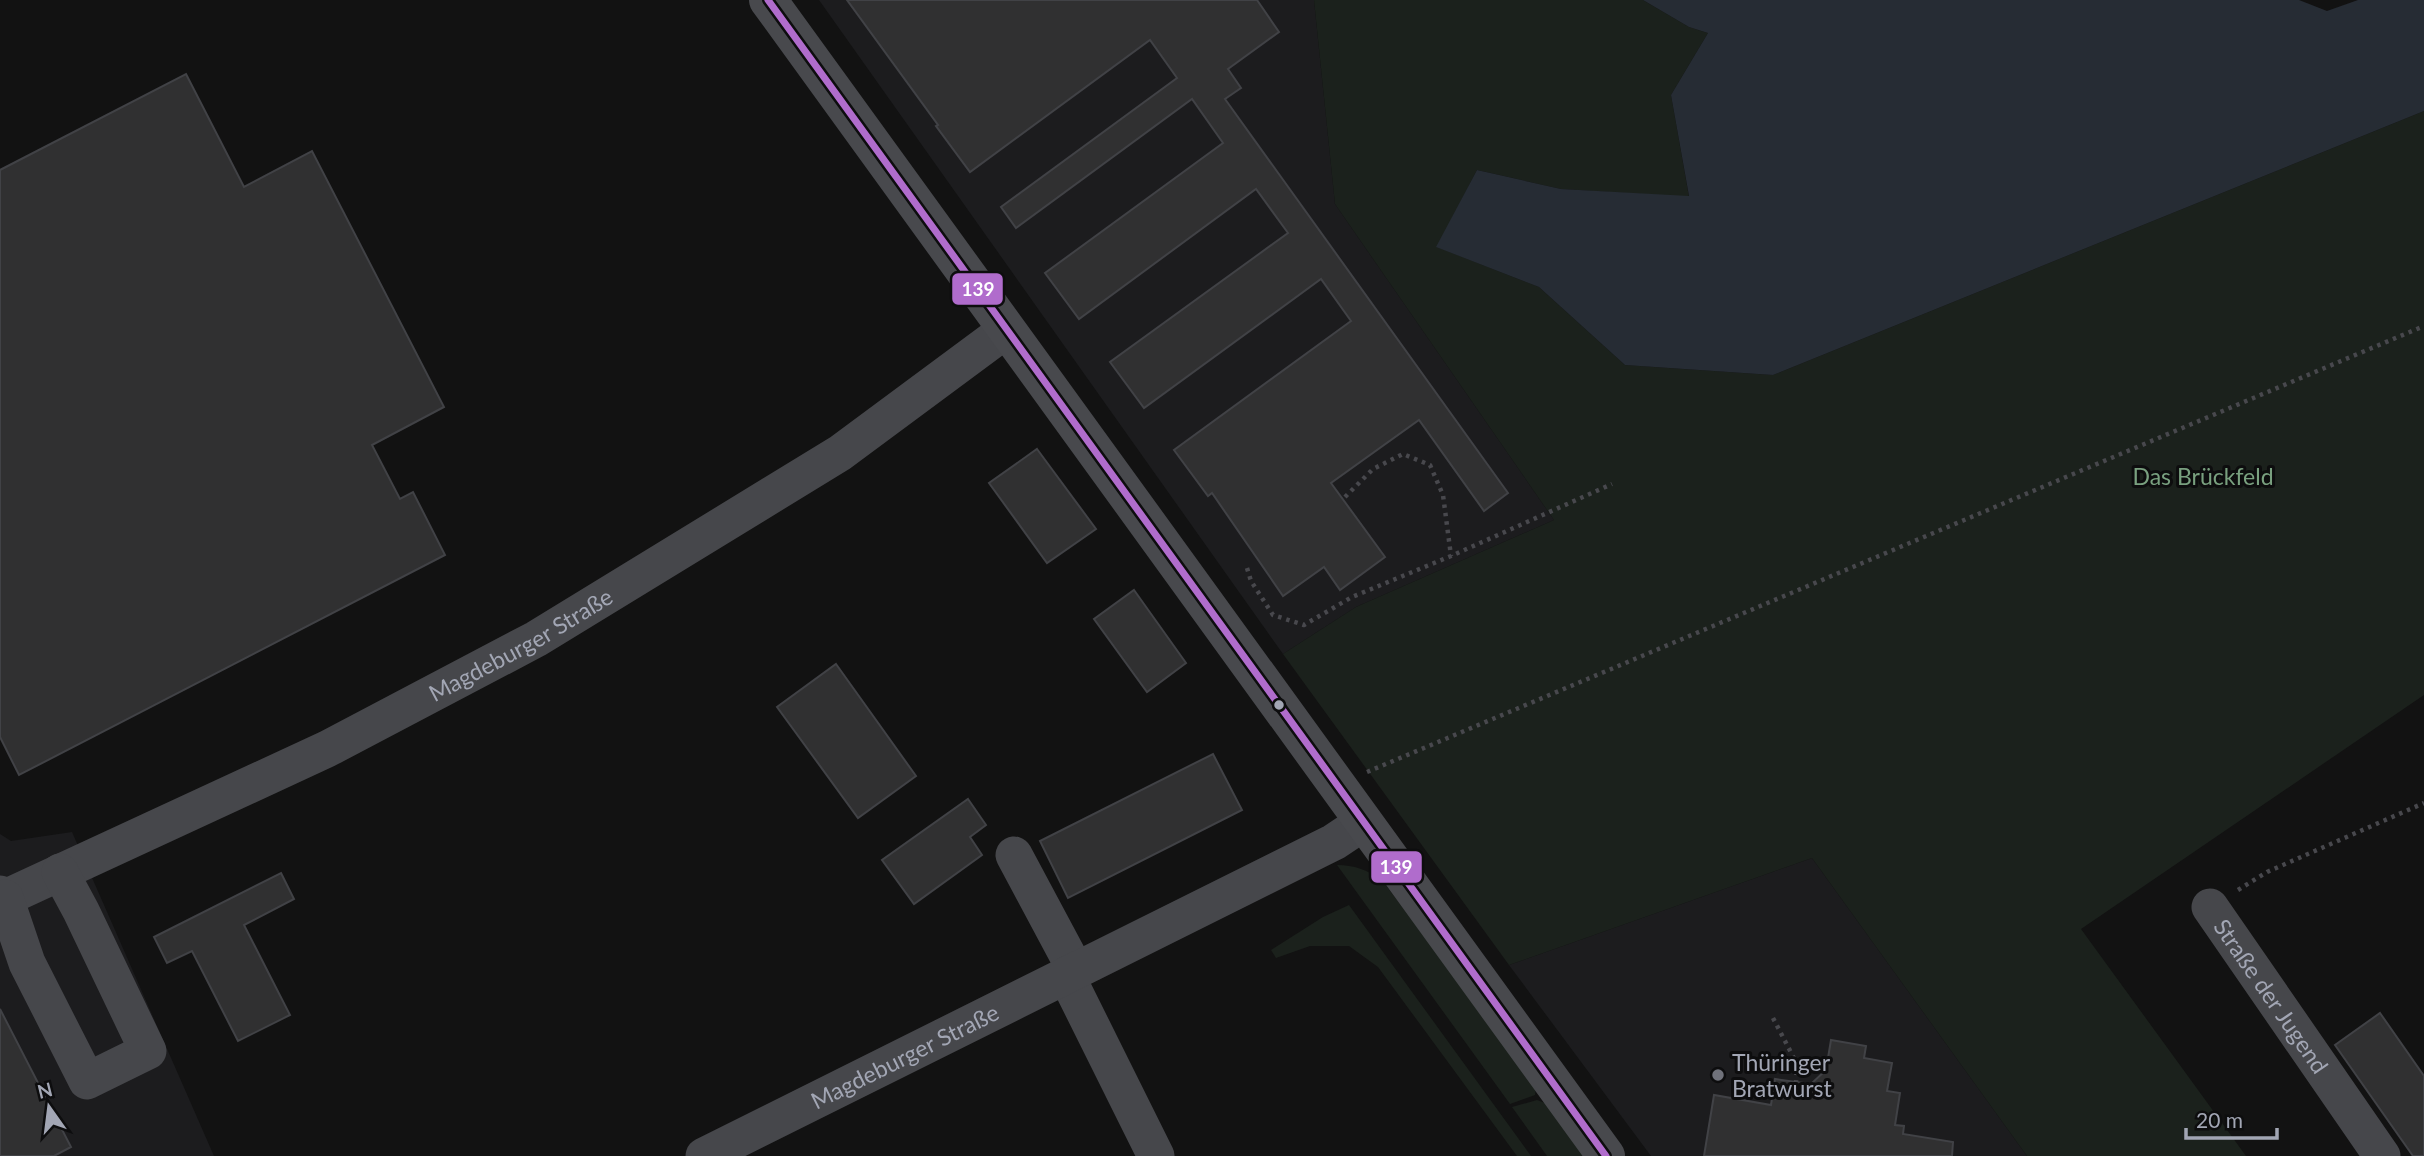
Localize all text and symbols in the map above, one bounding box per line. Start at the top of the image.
line badge: 139 [951,272,1004,306]
text: 139 [961,277,995,300]
park label: Das Brückfeld [2132,462,2274,490]
street label: Magdeburger Straße [424,582,617,707]
unlabelled marker [1272,698,1286,712]
line badge: 139 [1370,850,1423,884]
text: 139 [1379,855,1413,878]
street label: Straße der Jugend [2208,913,2334,1078]
street label: Magdeburger Straße [806,998,1003,1115]
place label: Thüringer Bratwurst [1732,1048,1832,1102]
marker: Thüringer Bratwurst [1710,1067,1726,1083]
north arrow [14,1072,84,1142]
text: N [35,1077,55,1103]
scale bar [2186,1096,2277,1140]
text: 20 m [2196,1107,2243,1132]

